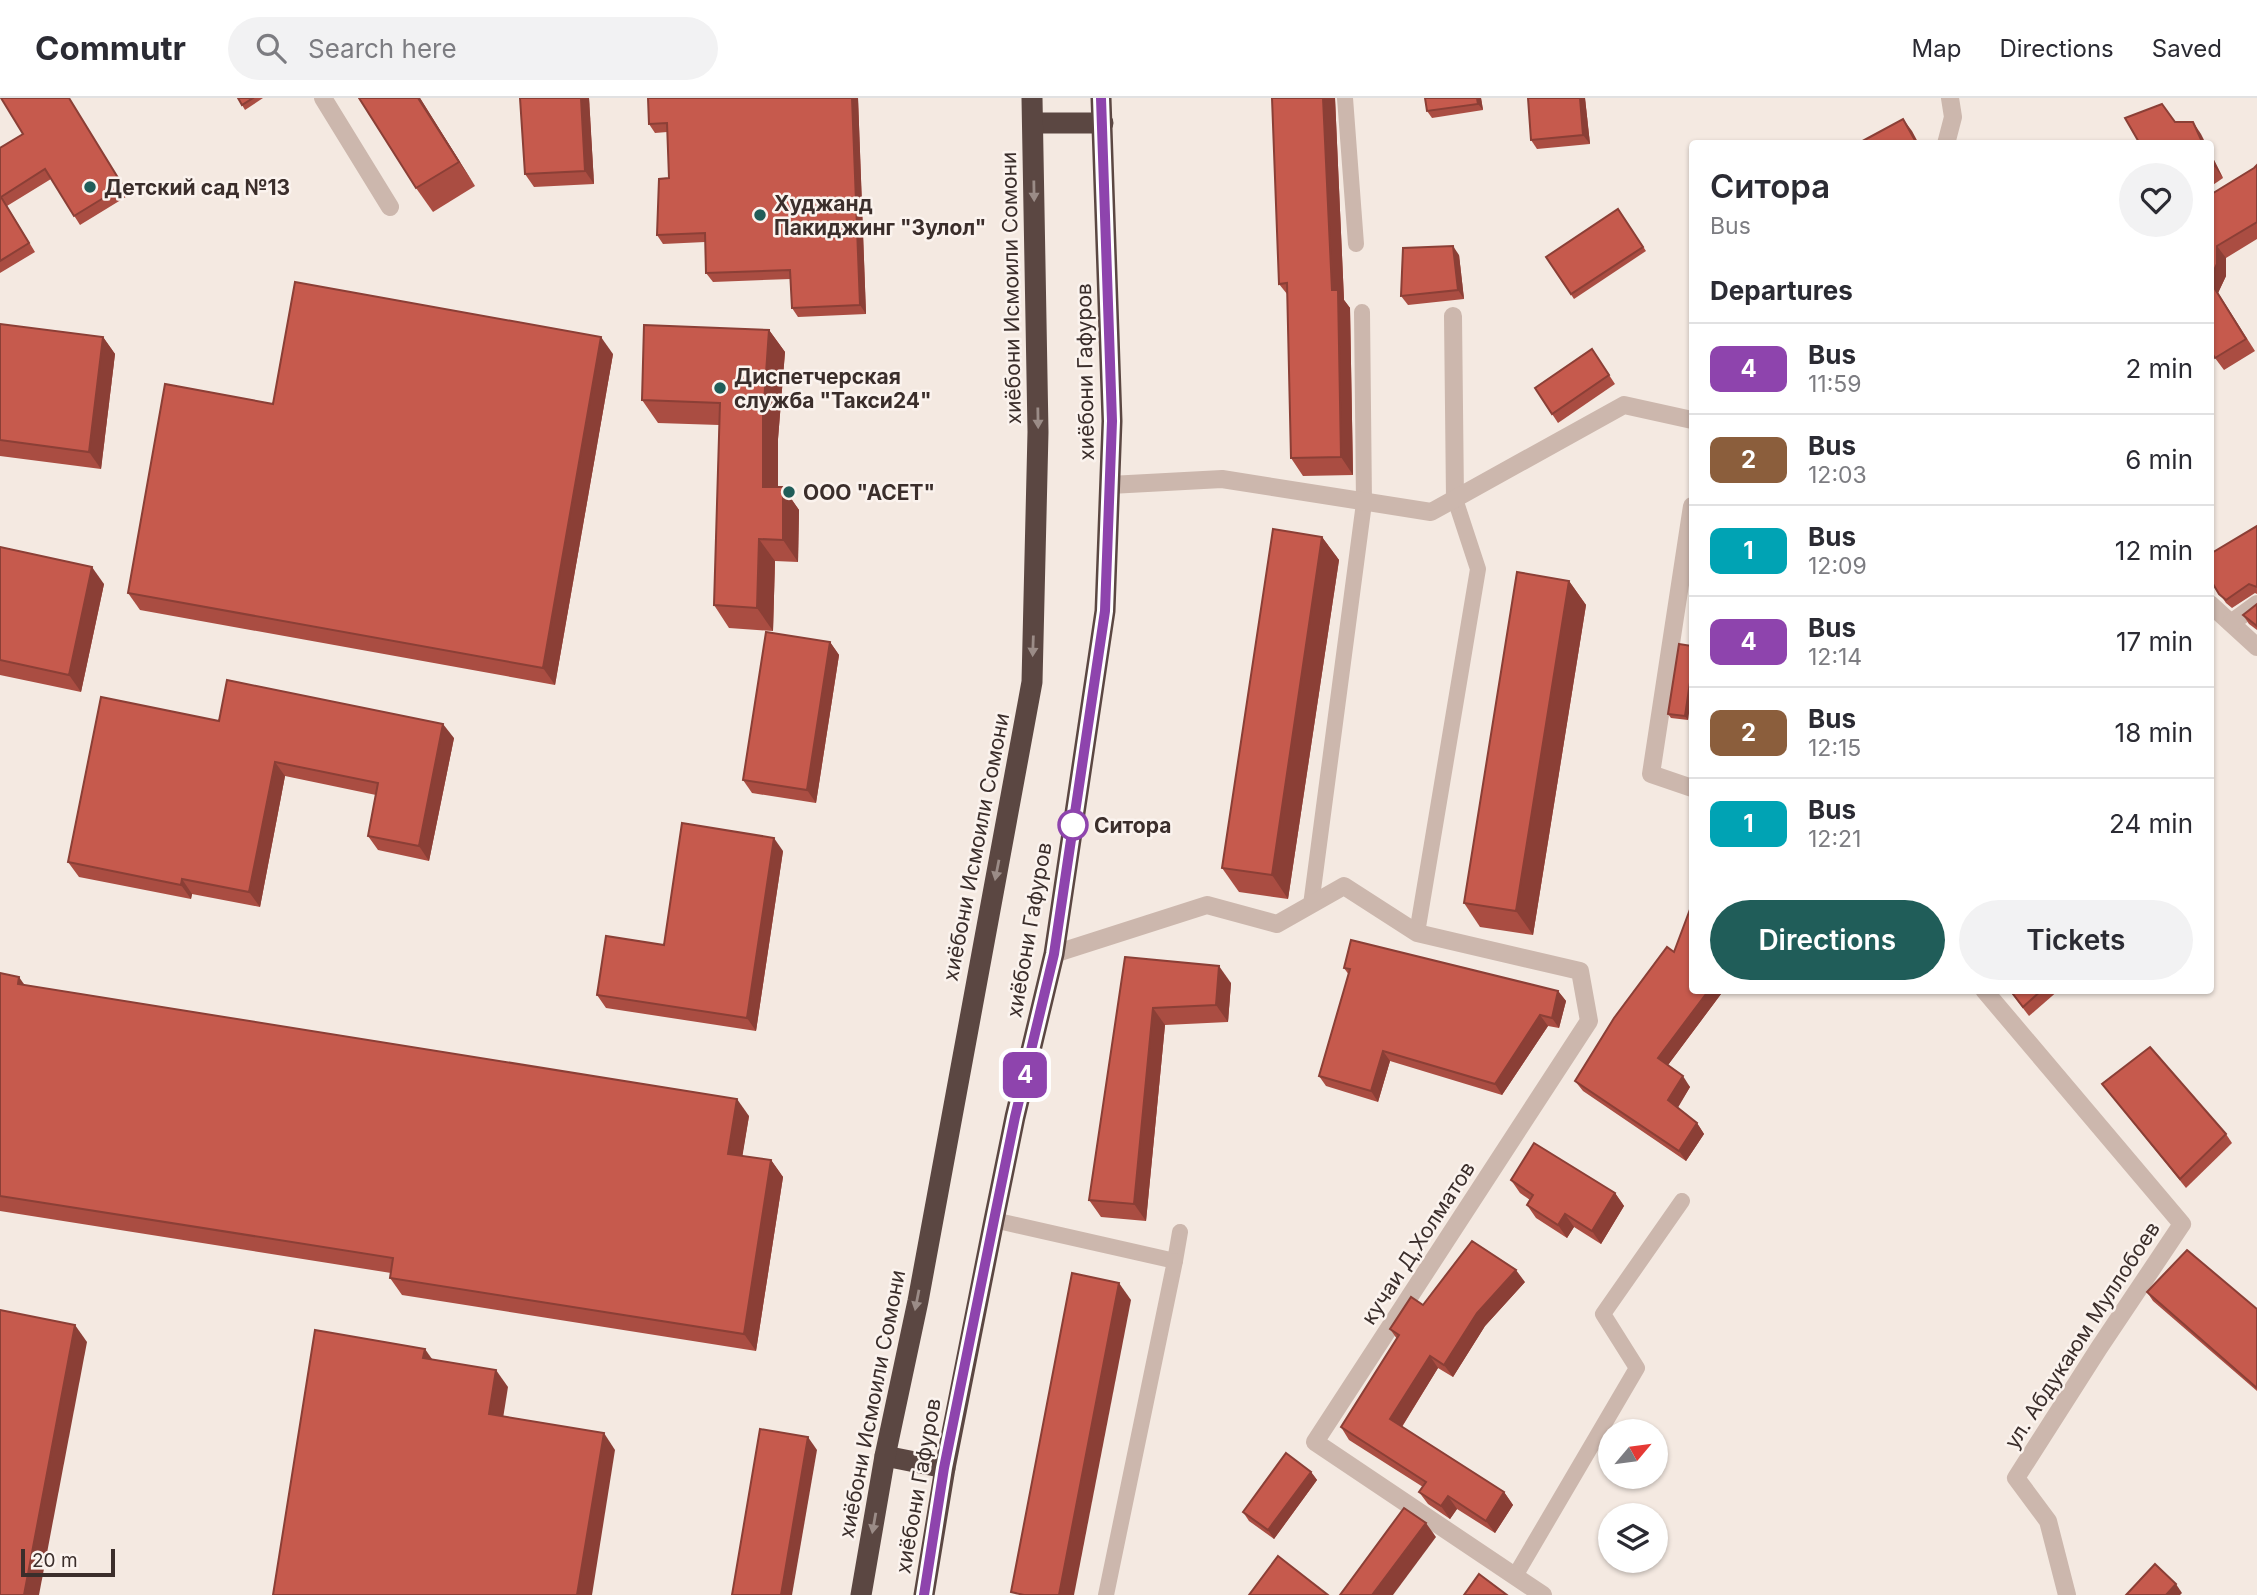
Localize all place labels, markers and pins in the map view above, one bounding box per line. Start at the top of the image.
place label: Детский сад №13 [104,175,290,200]
marker: Детский сад №13 [82,179,98,195]
place label: Худжанд Пакиджинг "Зулол" [774,191,986,240]
marker: Худжанд Пакиджинг "Зулол" [752,207,768,223]
place label: Диспетчерская служба "Такси24" [734,364,932,413]
marker: Диспетчерская служба "Такси24" [712,380,728,396]
place label: ООО "АСЕТ" [803,480,935,505]
marker: ООО "АСЕТ" [781,484,797,500]
marker: Ситора [1058,810,1088,840]
place label: Ситора [1094,813,1171,838]

